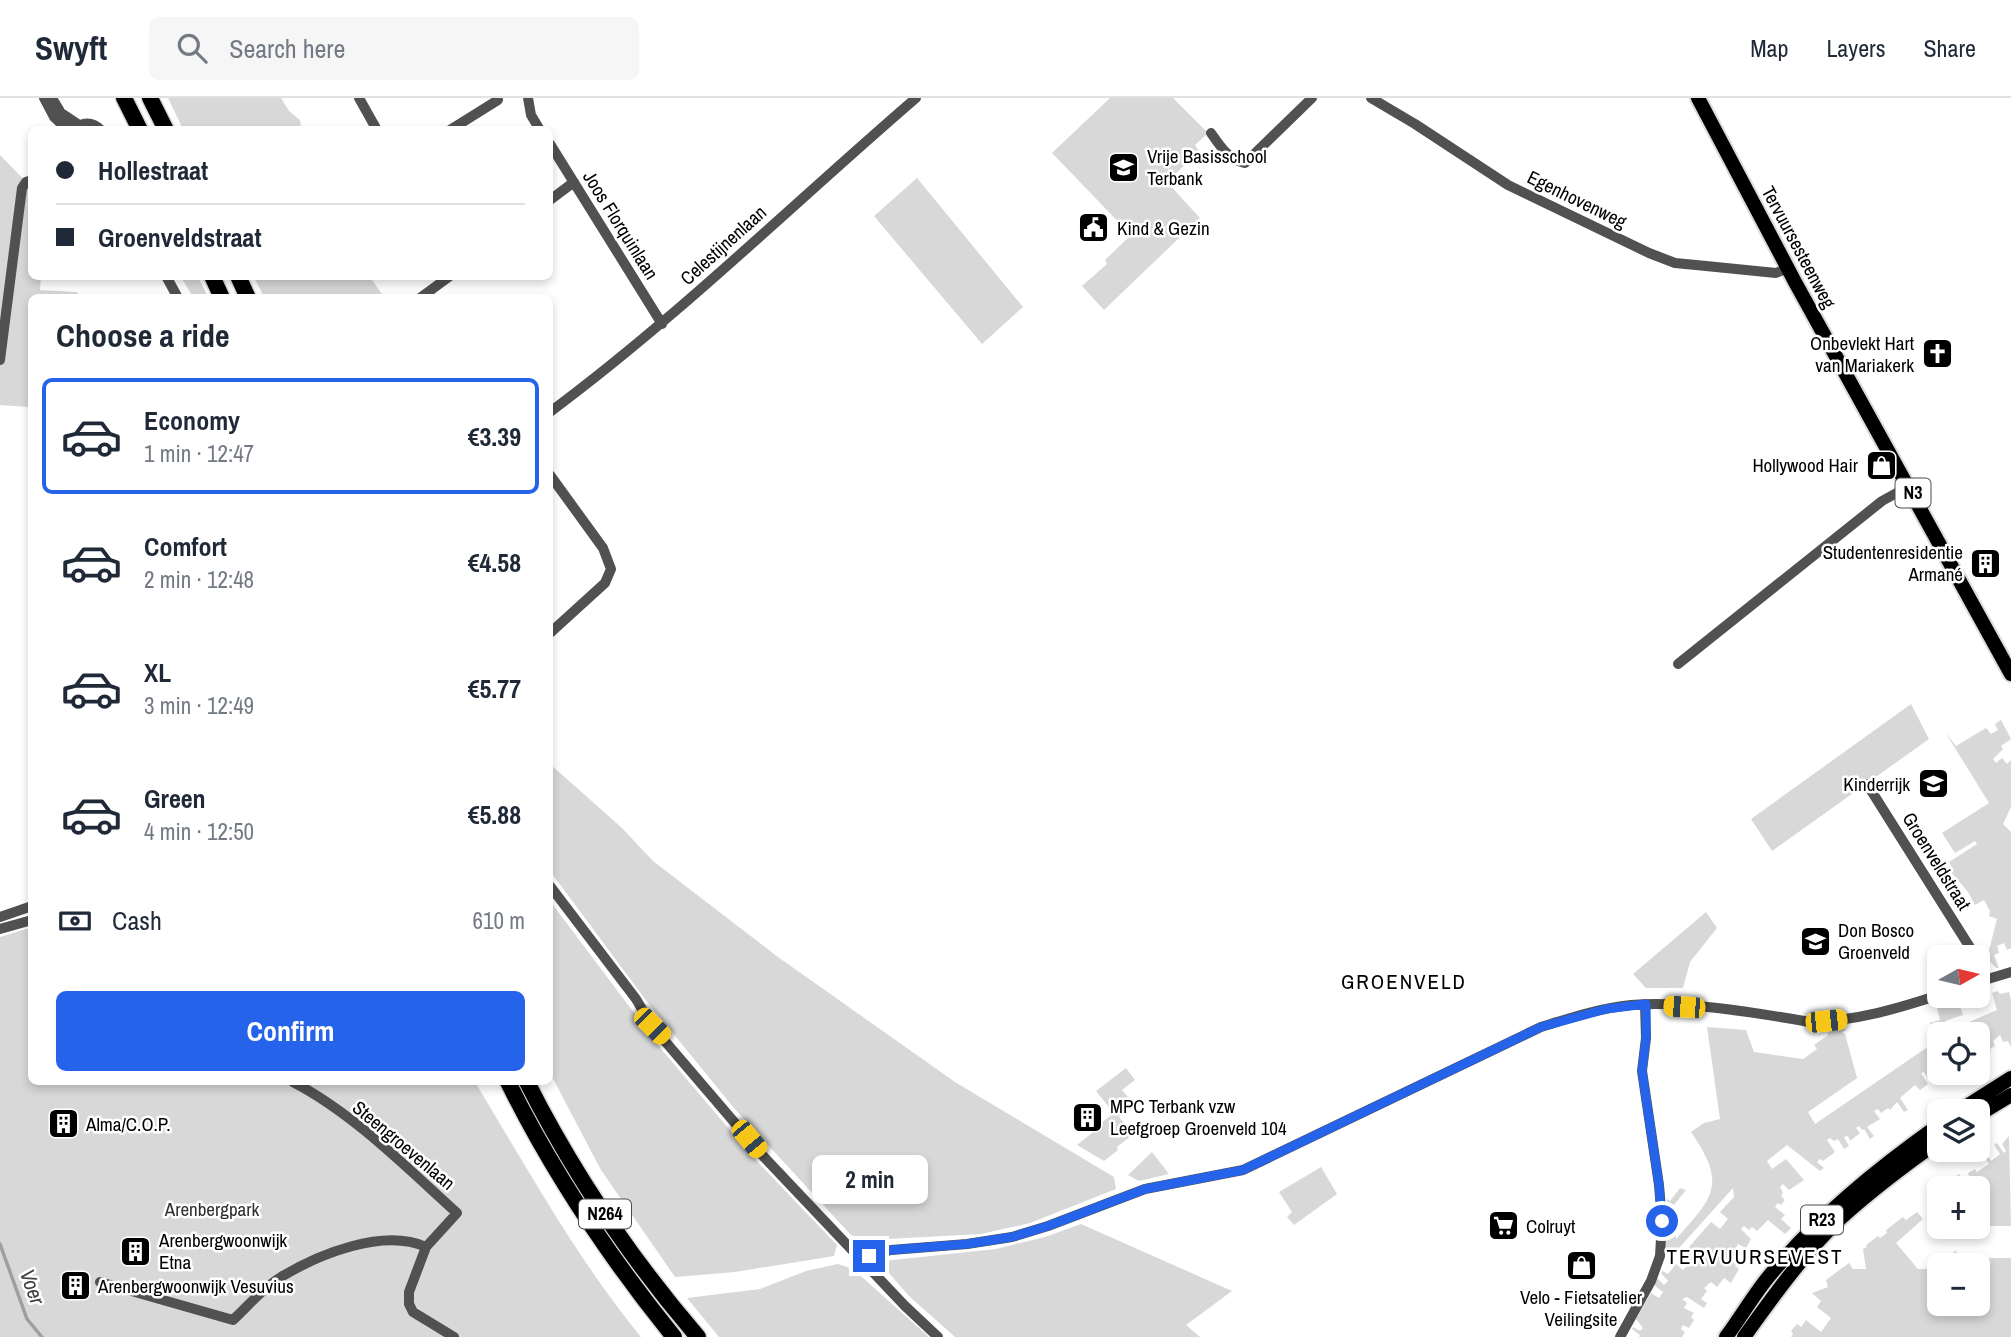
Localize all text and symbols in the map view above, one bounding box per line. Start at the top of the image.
search box [149,17,639,80]
text: Swyft [35,26,107,70]
icon: search [173,29,211,67]
text: Search here [229,31,345,66]
text: Map [1750,32,1788,64]
text: Layers [1826,32,1885,64]
text: Share [1923,32,1976,64]
place label: Vrije Basisschool Terbank [1147,143,1267,191]
school or university icon: Vrije Basisschool Terbank [1107,150,1141,184]
text: Hollestraat [98,153,208,188]
street label: Egenhovenweg [1523,164,1631,234]
street label: Joos Florquinlaan [577,166,665,284]
street label: Tervuursesteenweg [1756,181,1842,313]
street label: Celestijnenlaan [674,199,772,291]
public building icon: Kind & Gezin [1077,211,1111,245]
place label: Kind & Gezin [1117,215,1210,241]
text: Groenveldstraat [98,220,262,255]
text: Choose a ride [56,314,230,357]
place label: Onbevlekt Hart van Mariakerk [1810,330,1915,378]
church icon: Onbevlekt Hart van Mariakerk [1920,337,1954,371]
text: Economy [144,403,240,438]
icon: car [60,405,123,468]
text: €3.39 [468,419,521,454]
text: 1 min · 12:47 [144,438,254,469]
shop icon: Hollywood Hair [1864,448,1898,482]
place label: Hollywood Hair [1752,452,1859,478]
road number: N3 [1896,478,1930,508]
text: Comfort [144,529,227,564]
icon: car [60,531,123,594]
place label: Studentenresidentie Armané [1823,539,1963,587]
text: €4.58 [468,545,521,580]
building icon: Studentenresidentie Armané [1969,546,2003,580]
text: 2 min · 12:48 [144,564,254,595]
text: XL [144,655,171,690]
icon: car [60,657,123,720]
text: €5.77 [468,671,521,706]
text: 3 min · 12:49 [144,690,254,721]
school or university icon: Kinderrijk [1916,767,1950,801]
place label: Kinderrijk [1843,771,1910,797]
text: Green [144,781,206,816]
icon: car [60,783,123,846]
text: €5.88 [468,797,521,832]
street label: Groenveldstraat [1897,807,1978,915]
text: 4 min · 12:50 [144,816,254,847]
icon: cash [56,902,94,940]
text: Cash [112,903,162,938]
text: 610 m [473,905,525,936]
place label: Don Bosco Groenveld [1838,917,1914,965]
school or university icon: Don Bosco Groenveld [1798,924,1832,958]
north arrow [1927,945,1990,1008]
map controls [1927,945,1990,1316]
district label: GROENVELD [1341,967,1467,996]
button: Confirm [56,991,525,1071]
car [1663,995,1706,1019]
car [630,1004,675,1048]
car [1805,1008,1848,1034]
button: locate [1927,1022,1990,1085]
place label: MPC Terbank vzw Leefgroep Groenveld 104 [1110,1093,1287,1141]
street label: Steengroevenlaan [347,1094,461,1196]
button: layers [1927,1099,1990,1162]
building icon: MPC Terbank vzw Leefgroep Groenveld 104 [1070,1100,1104,1134]
building icon: Alma/C.O.P. [46,1107,80,1141]
place label: Alma/C.O.P. [85,1111,171,1137]
car [728,1116,771,1162]
callout: 2 min [811,1154,927,1204]
text: 2 min [845,1164,895,1195]
button: + [1927,1176,1990,1239]
park label: Arenbergpark [164,1196,259,1222]
road number: N264 [579,1199,631,1228]
route start [1646,1205,1678,1237]
road number: R23 [1801,1205,1843,1234]
supermarket icon: Colruyt [1486,1209,1520,1243]
place label: Colruyt [1526,1213,1576,1239]
place label: Arenbergwoonwijk Etna [158,1227,287,1275]
building icon: Arenbergwoonwijk Etna [119,1234,153,1268]
route end [853,1240,885,1272]
district label: TERVUURSEVEST [1667,1242,1843,1271]
shop icon: Velo - Fietsatelier Veilingsite [1564,1249,1598,1283]
button: − [1927,1253,1990,1316]
water label: Voer [13,1265,53,1310]
building icon: Arenbergwoonwijk Vesuvius [58,1269,92,1303]
place label: Arenbergwoonwijk Vesuvius [97,1273,294,1299]
place label: Velo - Fietsatelier Veilingsite [1520,1284,1643,1332]

